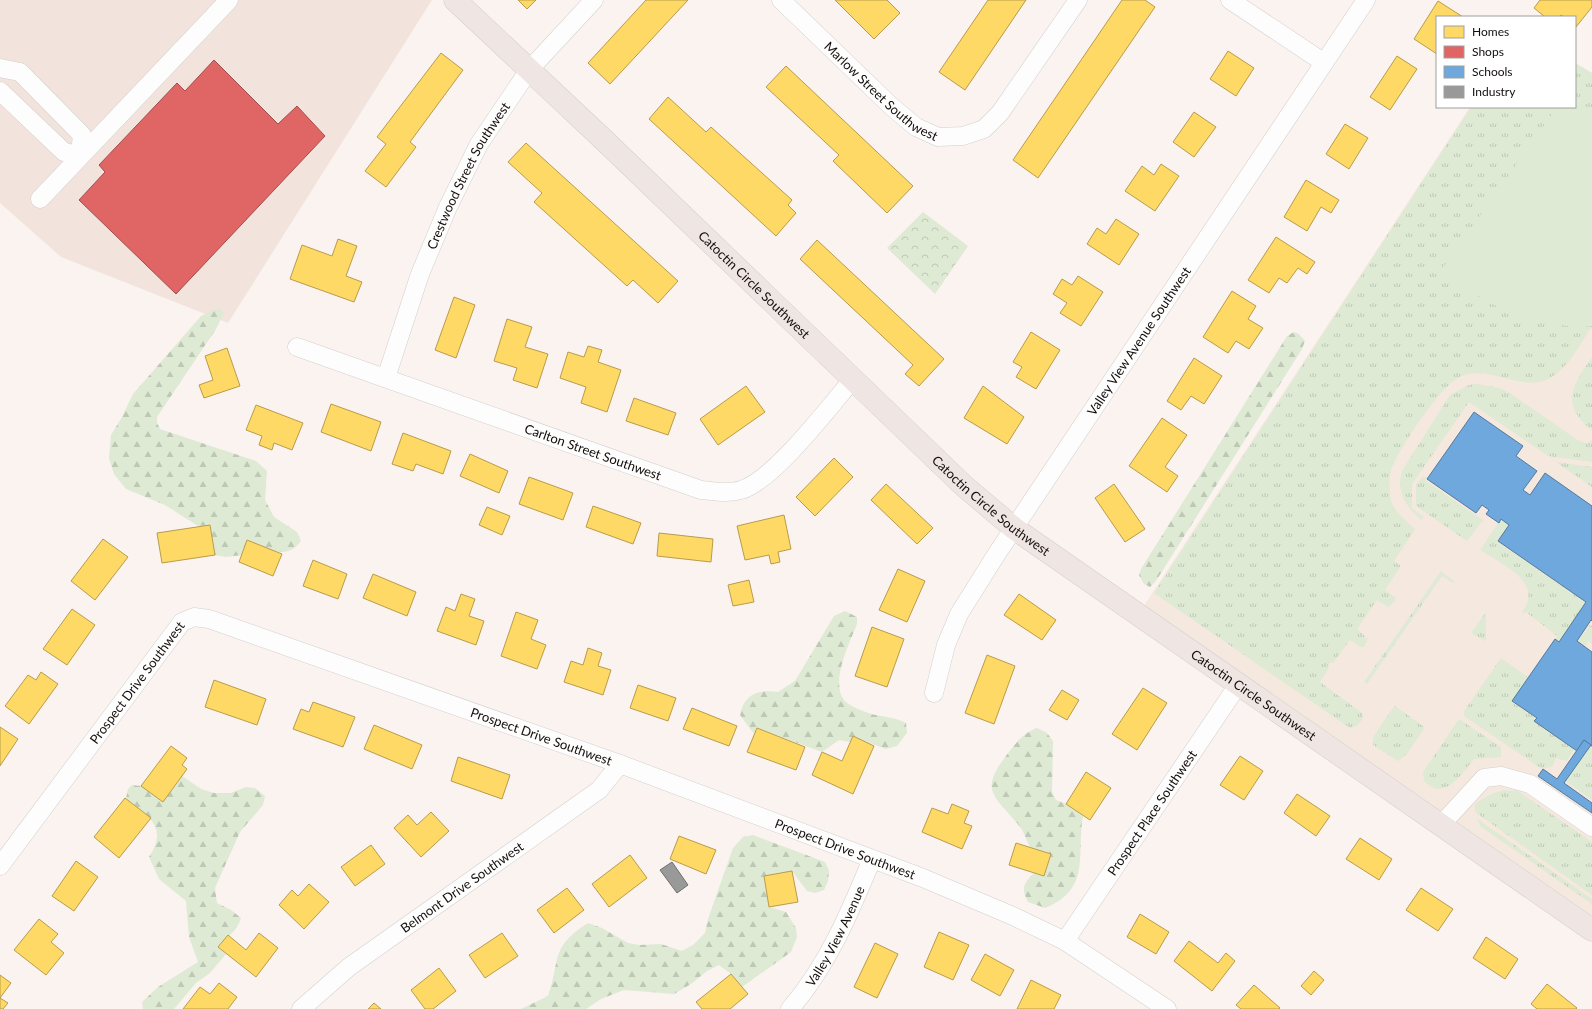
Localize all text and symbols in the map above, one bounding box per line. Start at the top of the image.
legend [1436,16,1576,108]
text: Homes [1472,24,1509,39]
street label: Marlow Street Southwest [821,38,941,144]
text: Shops [1472,44,1504,59]
text: Schools [1472,64,1513,79]
text: Industry [1472,84,1516,99]
street label: Crestwood Street Southwest [423,99,513,252]
street label: Catoctin Circle Southwest [695,227,814,342]
street label: Valley View Avenue Southwest [1083,263,1194,418]
street label: Carlton Street Southwest [522,420,664,483]
street label: Catoctin Circle Southwest [929,452,1053,559]
street label: Prospect Drive Southwest [86,618,188,747]
street label: Catoctin Circle Southwest [1188,646,1319,744]
street label: Prospect Drive Southwest [469,704,615,769]
street label: Prospect Place Southwest [1104,746,1200,878]
street label: Prospect Drive Southwest [773,815,918,883]
street label: Belmont Drive Southwest [397,838,527,936]
street label: Valley View Avenue [802,884,868,989]

